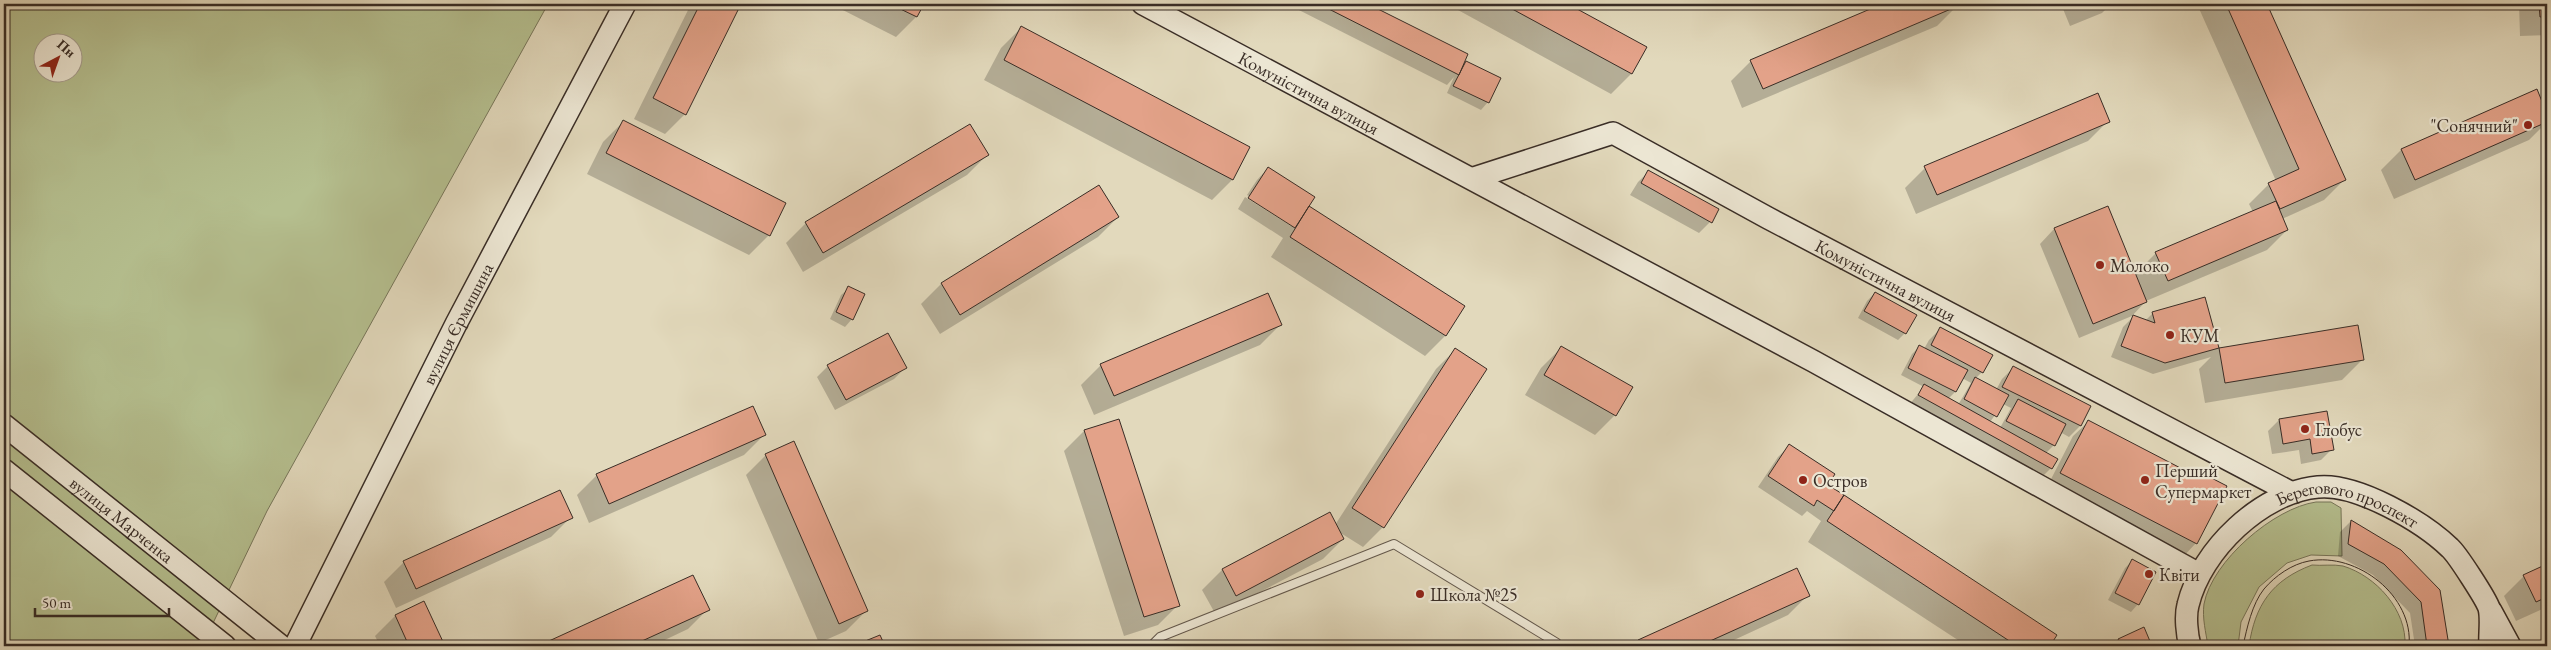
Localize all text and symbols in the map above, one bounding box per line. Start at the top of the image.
north arrow [32,32,82,82]
text: Пн [53,35,80,61]
street label: Комуністична вулиця [1235,46,1383,139]
place label: "Сонячний" [2431,114,2518,137]
marker: "Сонячний" [2522,119,2534,131]
street label: Комуністична вулиця [1811,233,1960,326]
place label: Молоко [2110,254,2169,277]
street label: вулиця Єрмишина [416,258,498,388]
marker: Молоко [2094,259,2106,271]
place label: КУМ [2180,324,2220,347]
marker: КУМ [2164,329,2176,341]
place label: Глобус [2315,418,2362,441]
marker: Глобус [2299,423,2311,435]
place label: Перший Супермаркет [2155,459,2252,503]
place label: Остров [1813,469,1868,492]
street label: вулиця Марченка [65,471,179,568]
marker: Остров [1797,474,1809,486]
marker: Перший Супермаркет [2139,474,2151,486]
street label: Берегового проспект [2271,475,2424,533]
place label: Квіти [2159,563,2200,586]
marker: Квіти [2143,568,2155,580]
place label: Школа №25 [1430,583,1518,606]
scale bar [35,585,169,617]
marker: Школа №25 [1414,588,1426,600]
text: 50 m [42,593,71,612]

